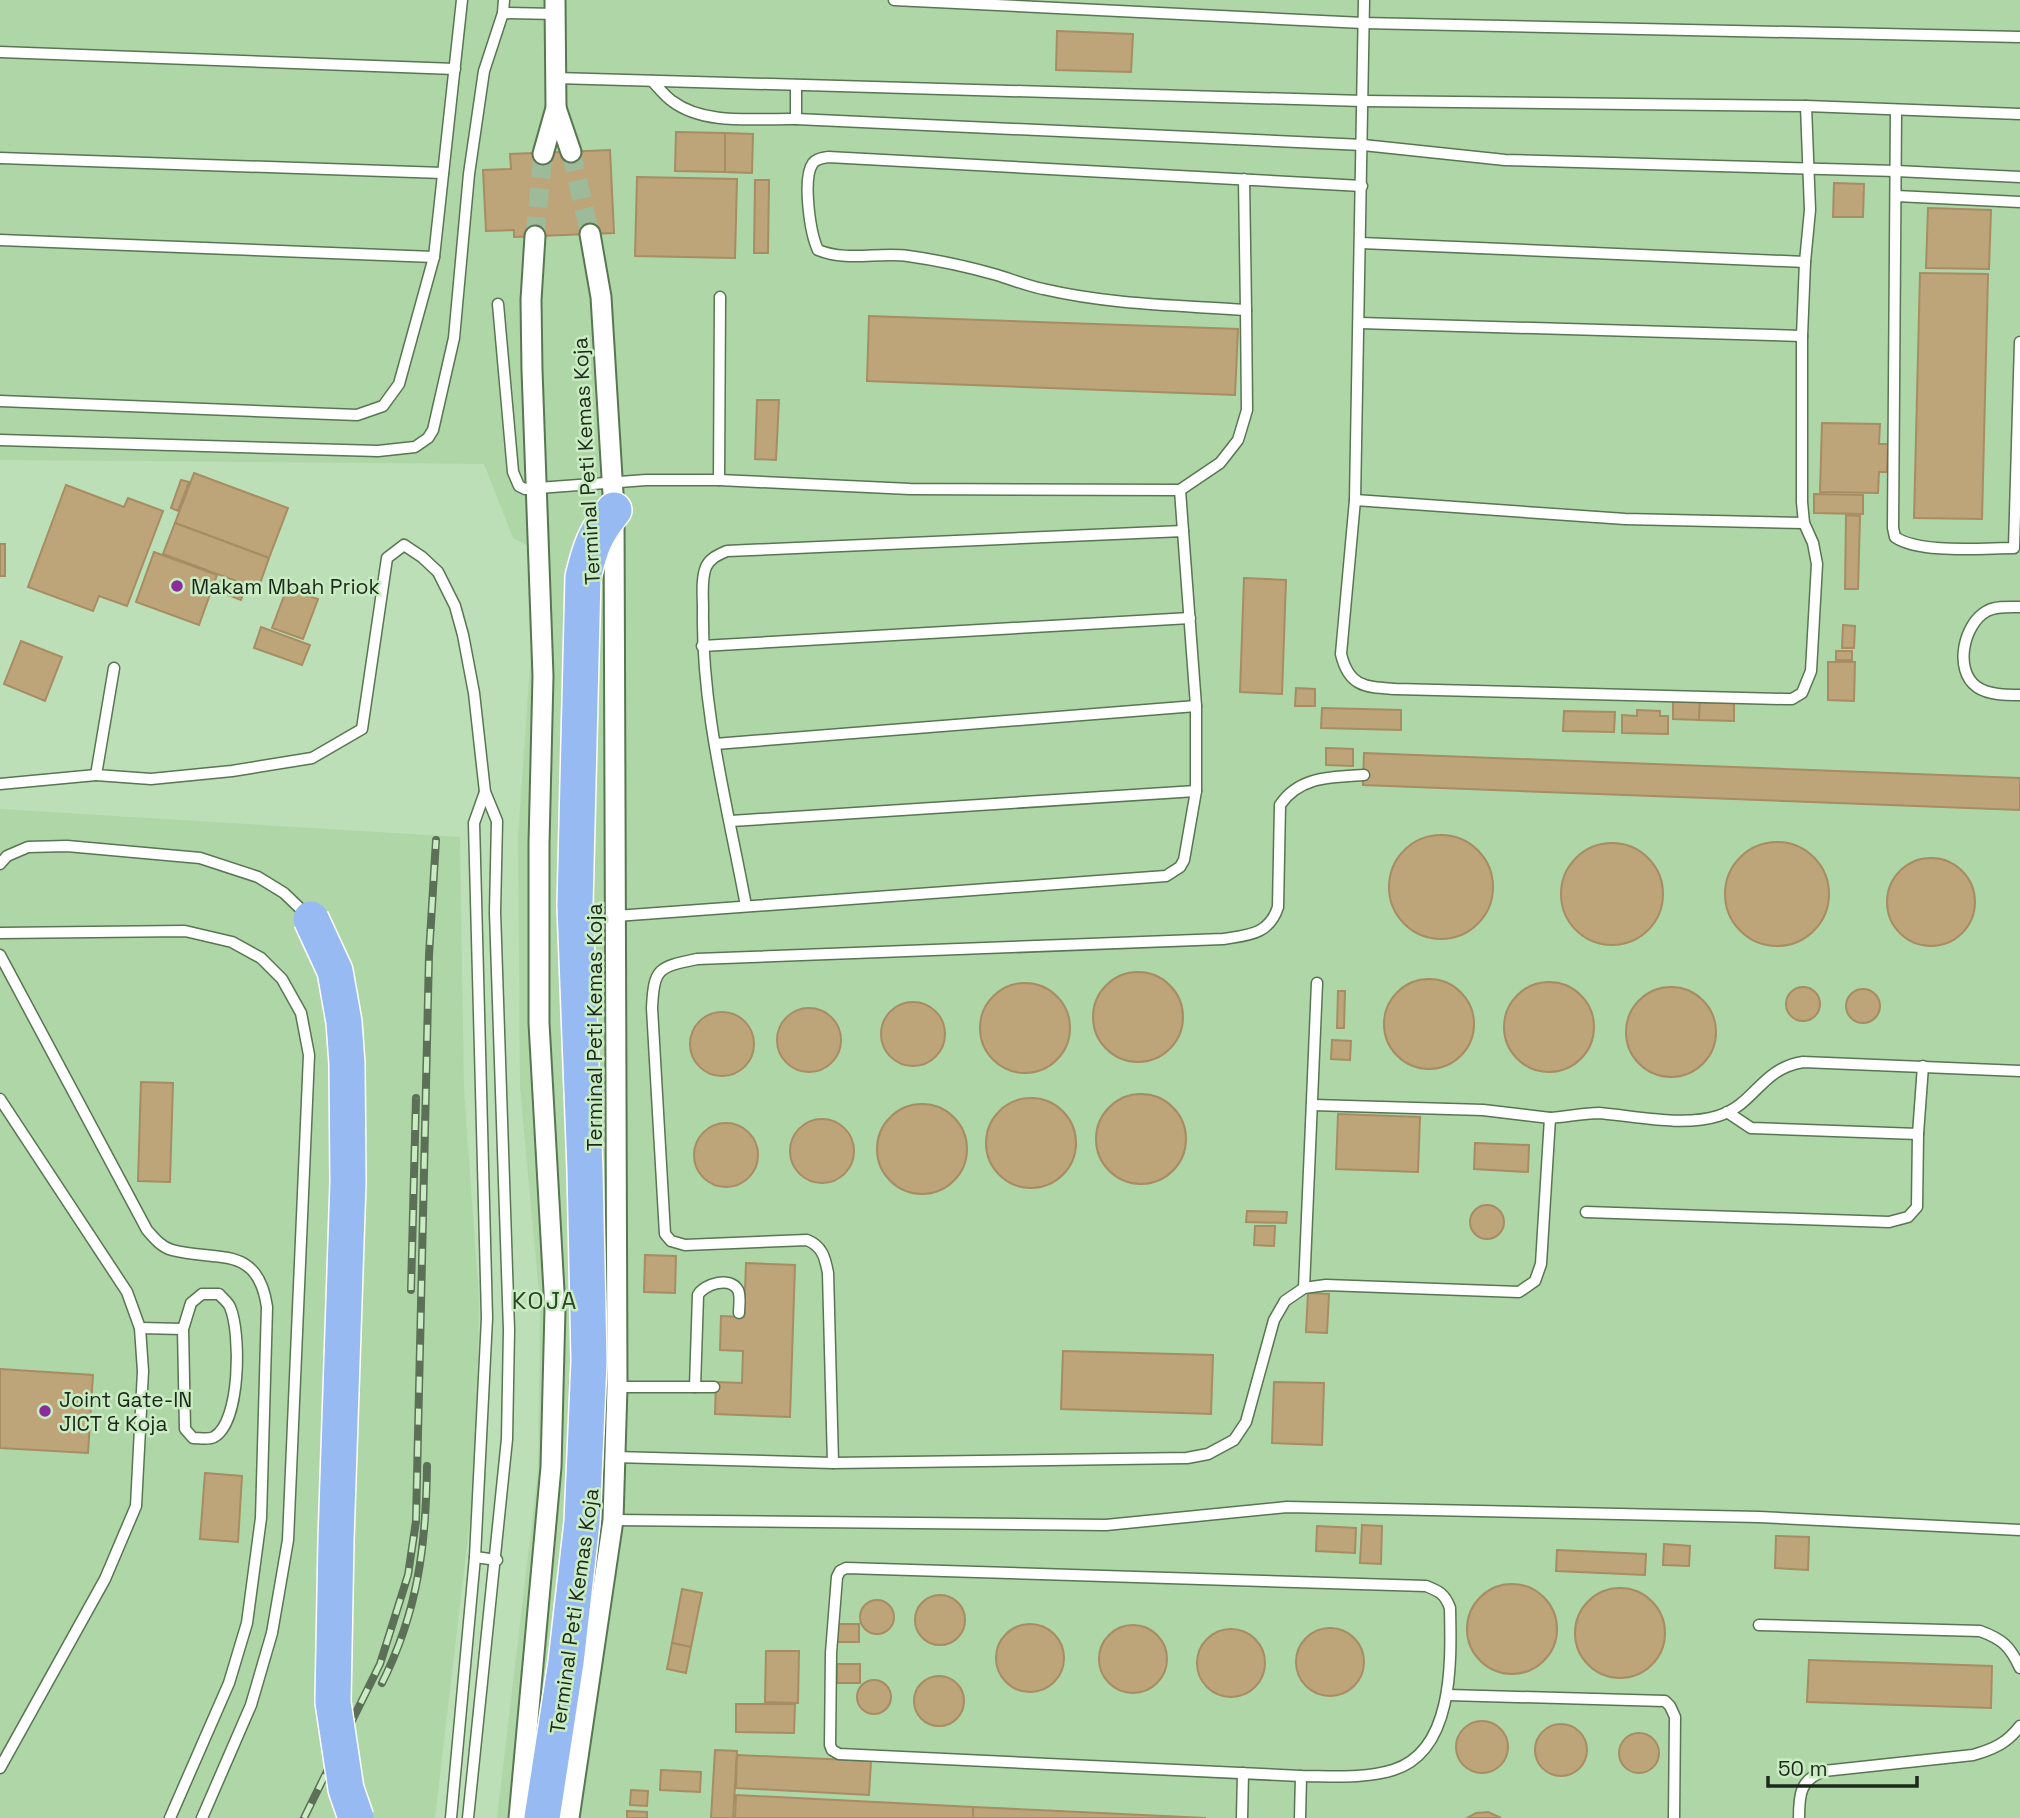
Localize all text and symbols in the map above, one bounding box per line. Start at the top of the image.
street label: Terminal Peti Kemas Koja [566,337,606,585]
place label: Makam Mbah Priok [191,573,380,600]
marker: Makam Mbah Priok [169,578,185,594]
street label: Terminal Peti Kemas Koja [581,903,608,1151]
district label: KOJA [512,1285,578,1316]
place label: Joint Gate-IN JICT & Koja [59,1386,192,1437]
marker: Joint Gate-IN JICT & Koja [37,1403,53,1419]
street label: Terminal Peti Kemas Koja [543,1486,605,1736]
scale bar [1768,1744,1917,1788]
text: 50 m [1778,1755,1828,1782]

